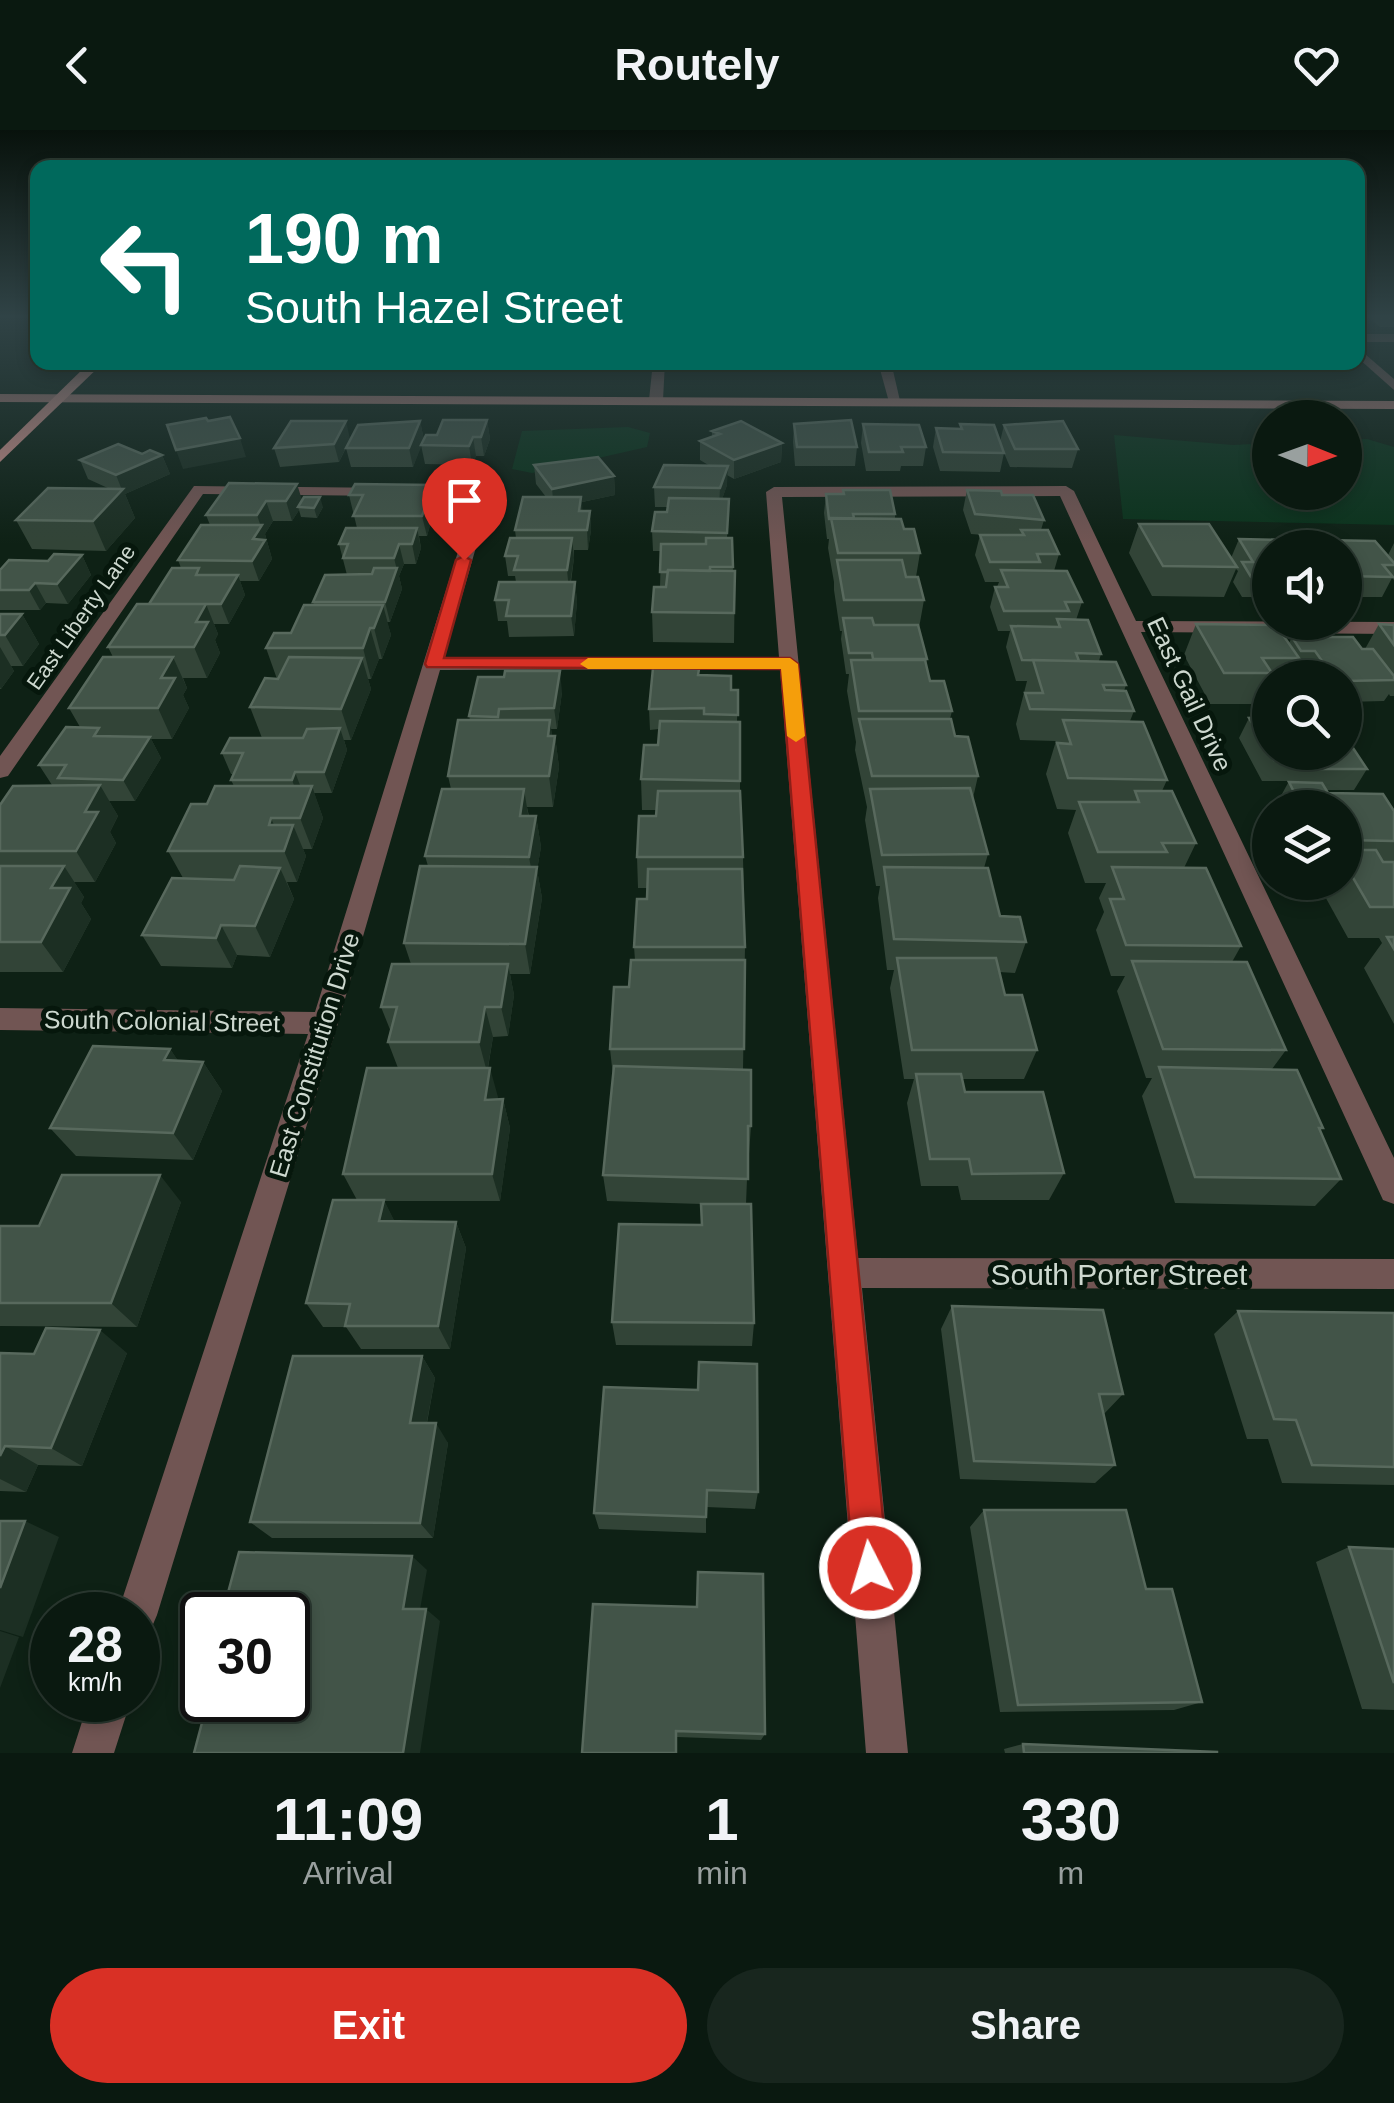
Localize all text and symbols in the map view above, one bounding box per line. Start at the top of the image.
icon: back [50,38,105,93]
icon: heart [1289,38,1344,93]
text: Routely [614,39,780,90]
icon: left [80,200,210,330]
text: 190 m [245,200,443,278]
text: South Hazel Street [245,282,623,333]
north arrow [1252,400,1362,510]
map controls [1252,400,1362,900]
pin [422,458,507,561]
icon: arrive [437,473,492,528]
button: sound [1252,530,1362,640]
street label: East Liberty Lane [22,540,140,694]
street label: East Gail Drive [1142,613,1238,775]
button: search [1252,660,1362,770]
button: layers [1252,790,1362,900]
street label: East Constitution Drive [263,929,365,1181]
street label: South Colonial Street [44,1005,280,1037]
street label: South Porter Street [991,1258,1248,1291]
position arrow [818,1516,922,1620]
speed limit sign: 30 [180,1592,310,1722]
text: 28 [67,1617,123,1673]
text: km/h [68,1668,122,1696]
text: 11:09 [273,1786,423,1853]
text: 1 [705,1786,739,1853]
text: 330 [1021,1786,1121,1853]
text: Arrival [303,1855,393,1891]
text: min [696,1855,748,1891]
text: m [1058,1855,1084,1891]
button: Exit [50,1968,687,2083]
button: Share [707,1968,1344,2083]

